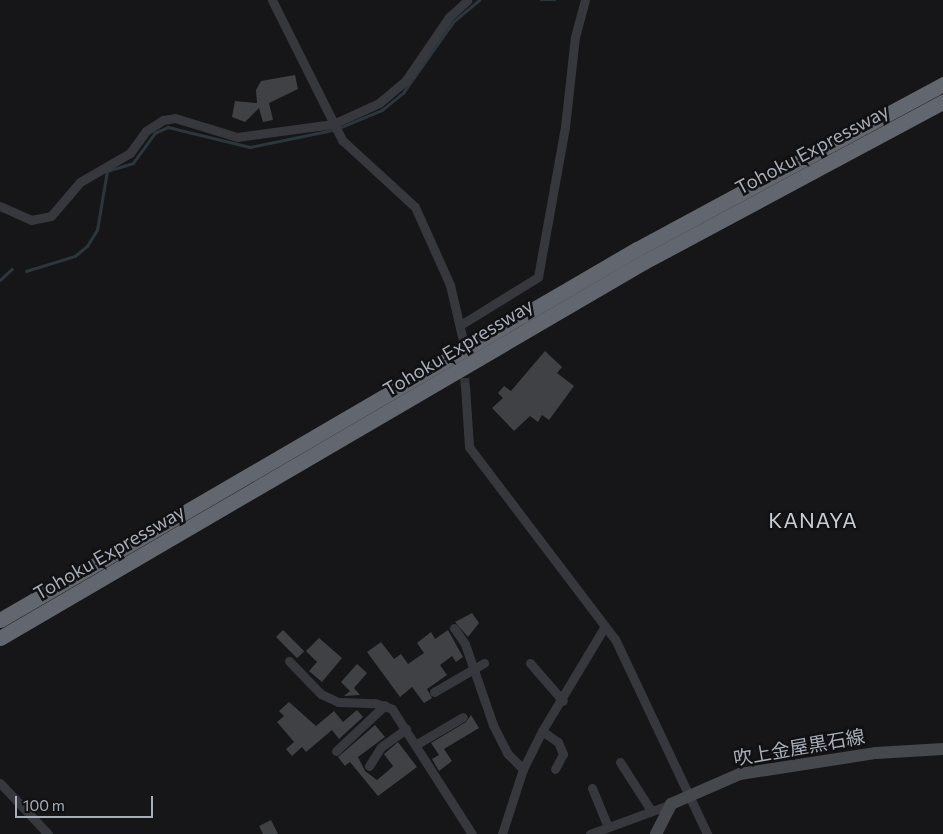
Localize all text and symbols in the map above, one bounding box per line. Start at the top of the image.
street label: Tohoku Expressway [731,99,893,199]
street label: Tohoku Expressway [379,293,537,401]
street label: Tohoku Expressway [30,500,188,604]
district label: KANAYA [768,507,858,533]
street label: 吹上金屋黒石線 [732,724,866,770]
scale bar [18,786,155,818]
text: 100 m [23,796,65,814]

